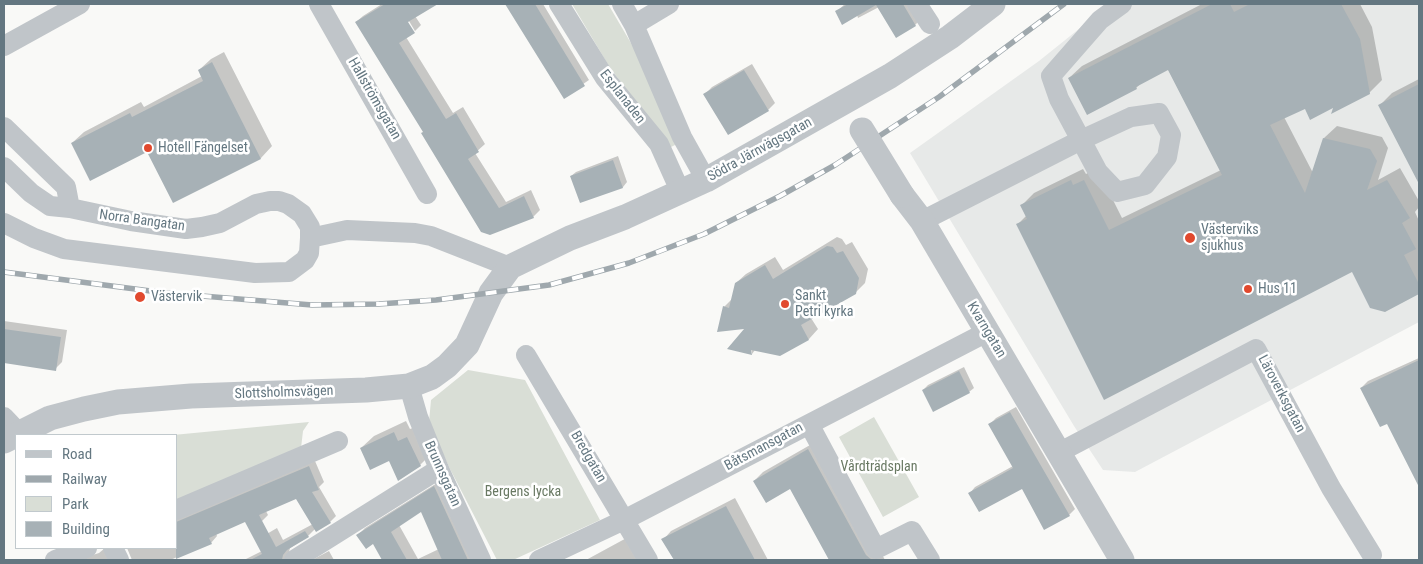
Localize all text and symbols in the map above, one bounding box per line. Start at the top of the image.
street label: Hallströmsgatan [344,55,404,143]
street label: Esplanaden [596,67,648,127]
street label: Södra Järnvägsgatan [705,114,815,186]
place label: Hotell Fängelset [158,140,248,156]
marker: Hotell Fängelset [142,142,154,154]
street label: Norra Bangatan [98,207,186,235]
place label: Västerviks sjukhus [1201,222,1259,254]
marker: Västerviks sjukhus [1183,231,1197,245]
place label: Hus 11 [1258,281,1297,297]
marker: Hus 11 [1242,283,1254,295]
place label: Sankt Petri kyrka [795,288,853,321]
place label: Västervik [151,289,202,305]
marker: Västervik [133,290,147,304]
marker: Sankt Petri kyrka [779,298,791,310]
street label: Kvarngatan [963,299,1009,361]
street label: Läroverksgatan [1254,352,1308,436]
street label: Slottsholmsvägen [234,383,334,403]
street label: Båtsmansgatan [722,419,806,475]
street label: Bredgatan [567,428,609,486]
legend [15,434,178,549]
street label: Brunnsgatan [420,439,464,509]
text: Road [62,445,92,463]
park label: Vårdträdsplan [840,459,918,475]
text: Railway [62,470,107,488]
park label: Bergens lycka [485,484,561,500]
text: Park [62,495,89,513]
text: Building [62,520,110,538]

